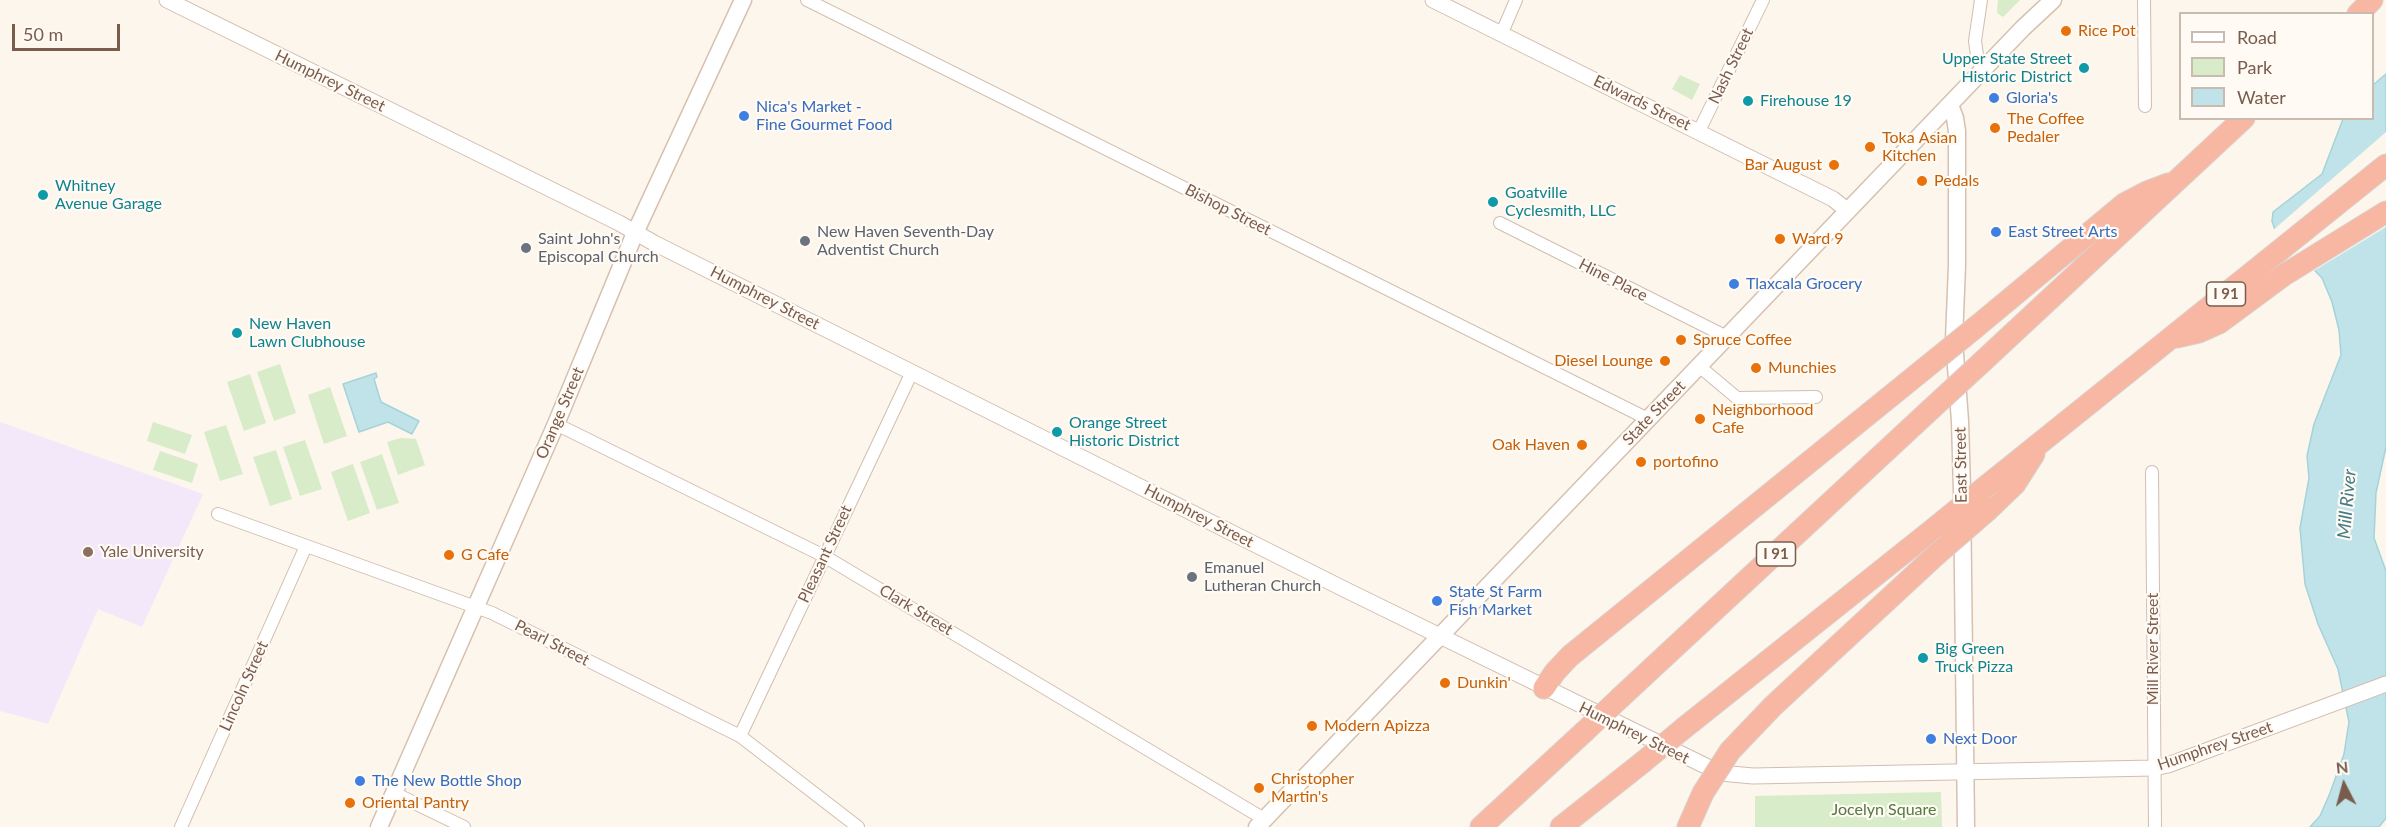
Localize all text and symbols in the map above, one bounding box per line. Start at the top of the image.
scale bar [15,12,123,50]
legend [2179,12,2374,120]
place label: Rice Pot [2078,21,2136,41]
text: 50 m [23,23,63,45]
marker: Rice Pot [2059,24,2073,38]
street label: Nash Street [1704,25,1758,107]
text: Road [2237,26,2277,48]
street label: Humphrey Street [272,46,388,116]
place label: Upper State Street Historic District [1942,49,2072,87]
text: Park [2237,56,2272,78]
marker: Upper State Street Historic District [2077,61,2091,75]
street label: Edwards Street [1590,71,1694,135]
text: Water [2237,86,2286,108]
place label: Gloria's [2006,88,2058,108]
place label: Firehouse 19 [1760,91,1852,111]
marker: Gloria's [1987,91,2001,105]
marker: Firehouse 19 [1741,94,1755,108]
place label: Nica's Market - Fine Gourmet Food [756,97,893,135]
marker: Nica's Market - Fine Gourmet Food [737,109,751,123]
place label: The Coffee Pedaler [2007,109,2084,147]
marker: The Coffee Pedaler [1988,121,2002,135]
place label: Toka Asian Kitchen [1882,128,1957,166]
marker: Toka Asian Kitchen [1863,140,1877,154]
place label: Bar August [1744,155,1822,175]
marker: Bar August [1827,158,1841,172]
place label: Pedals [1934,171,1979,191]
marker: Pedals [1915,174,1929,188]
place label: Whitney Avenue Garage [55,176,162,214]
street label: Bishop Street [1182,180,1274,240]
place label: Goatville Cyclesmith, LLC [1505,183,1616,221]
marker: Whitney Avenue Garage [36,188,50,202]
marker: Goatville Cyclesmith, LLC [1486,195,1500,209]
place label: New Haven Seventh-Day Adventist Church [817,222,994,260]
place label: East Street Arts [2008,222,2117,242]
marker: East Street Arts [1989,225,2003,239]
place label: Saint John's Episcopal Church [538,229,659,267]
place label: Ward 9 [1792,229,1843,249]
marker: Ward 9 [1773,232,1787,246]
marker: New Haven Seventh-Day Adventist Church [798,234,812,248]
marker: Saint John's Episcopal Church [519,241,533,255]
street label: Hine Place [1575,255,1651,305]
street label: Humphrey Street [707,262,823,334]
place label: Tlaxcala Grocery [1746,274,1862,294]
marker: Tlaxcala Grocery [1727,277,1741,291]
road number: I 91 [2206,282,2246,306]
place label: New Haven Lawn Clubhouse [249,314,365,352]
marker: New Haven Lawn Clubhouse [230,326,244,340]
place label: Spruce Coffee [1693,330,1792,350]
marker: Spruce Coffee [1674,333,1688,347]
place label: Diesel Lounge [1554,351,1653,371]
marker: Diesel Lounge [1658,354,1672,368]
place label: Munchies [1768,358,1836,378]
marker: Munchies [1749,361,1763,375]
street label: Orange Street [532,364,588,462]
street label: State Street [1619,377,1689,449]
place label: Neighborhood Cafe [1712,400,1813,438]
marker: Neighborhood Cafe [1693,412,1707,426]
place label: Orange Street Historic District [1069,413,1180,451]
marker: Orange Street Historic District [1050,425,1064,439]
street label: East Street [1951,427,1971,503]
place label: Oak Haven [1492,435,1570,455]
marker: Oak Haven [1575,438,1589,452]
place label: portofino [1653,452,1719,472]
marker: portofino [1634,455,1648,469]
water label: Mill River [2333,468,2361,540]
street label: Humphrey Street [1141,480,1257,552]
street label: Pleasant Street [794,502,856,606]
place label: Yale University [100,542,204,562]
road number: I 91 [1756,542,1796,566]
marker: Yale University [81,545,95,559]
place label: G Cafe [461,545,509,565]
marker: G Cafe [442,548,456,562]
place label: Emanuel Lutheran Church [1204,558,1321,596]
marker: Emanuel Lutheran Church [1185,570,1199,584]
street label: Clark Street [876,581,956,639]
place label: State St Farm Fish Market [1449,582,1542,620]
street label: Mill River Street [2143,593,2163,705]
marker: State St Farm Fish Market [1430,594,1444,608]
street label: Pearl Street [511,616,593,670]
street label: Lincoln Street [216,638,272,734]
place label: Big Green Truck Pizza [1935,639,2013,677]
marker: Big Green Truck Pizza [1916,651,1930,665]
place label: Dunkin' [1457,673,1511,693]
marker: Dunkin' [1438,676,1452,690]
street label: Humphrey Street [1576,698,1692,768]
place label: Modern Apizza [1324,716,1430,736]
street label: Humphrey Street [2155,717,2275,775]
marker: Modern Apizza [1305,719,1319,733]
place label: Next Door [1943,729,2017,749]
marker: Next Door [1924,732,1938,746]
north arrow [2314,755,2374,815]
text: N [2335,757,2349,777]
place label: Christopher Martin's [1271,769,1354,807]
place label: The New Bottle Shop [372,771,522,791]
marker: The New Bottle Shop [353,774,367,788]
marker: Christopher Martin's [1252,781,1266,795]
place label: Oriental Pantry [362,793,469,813]
marker: Oriental Pantry [343,796,357,810]
park label: Jocelyn Square [1832,800,1936,820]

